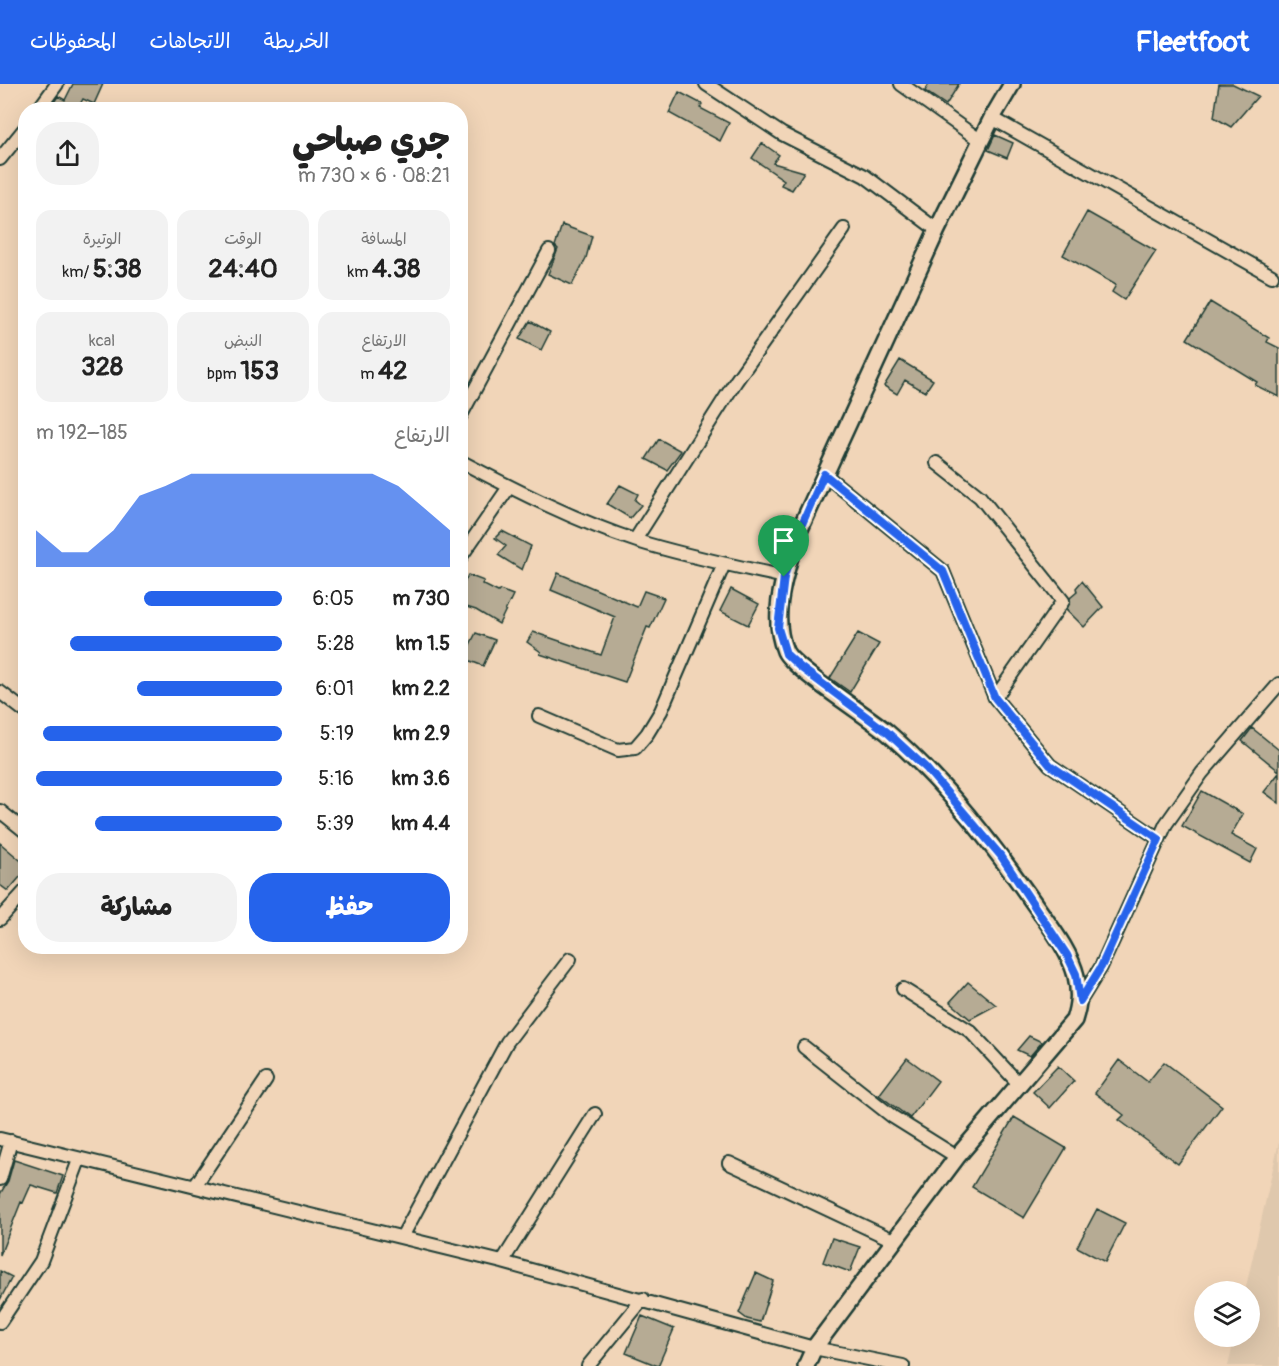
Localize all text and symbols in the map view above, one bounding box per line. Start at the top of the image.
text: Fleetfoot [1136,25,1249,60]
text: المحفوظات [30,28,116,55]
text: الاتجاهات [149,28,231,55]
text: الخريطة [264,28,329,55]
text: جري صباحي [292,120,450,161]
button: share [36,122,99,185]
text: 08:21 · 6 × 730 m [298,163,450,188]
text: الوتيرة [83,229,121,249]
text: الوقت [224,229,262,249]
text: المسافة [361,229,407,249]
text: 5:38 [93,253,141,285]
text: 24:40 [208,253,278,285]
text: 4.38 [372,253,420,285]
text: /km [63,262,93,282]
text: km [348,262,372,282]
text: kcal [89,331,115,351]
text: النبض [224,331,262,351]
text: الارتفاع [362,331,406,351]
text: 328 [81,351,123,383]
text: 153 [240,355,279,387]
text: 42 [378,355,408,387]
text: bpm [207,364,240,384]
text: m [360,364,378,384]
text: 185–192 m [36,420,128,445]
text: الارتفاع [394,423,450,448]
pin [758,515,809,577]
icon: arrive [767,524,800,557]
text: 6:05 [313,586,354,611]
text: 730 m [392,586,450,611]
text: 5:28 [317,631,354,656]
text: 1.5 km [397,631,450,656]
text: 6:01 [316,676,354,701]
text: 2.2 km [393,676,450,701]
text: 5:19 [320,721,354,746]
text: 2.9 km [394,721,450,746]
text: 5:16 [318,766,354,791]
text: 3.6 km [392,766,450,791]
text: 5:39 [316,811,354,836]
text: 4.4 km [392,811,450,836]
button: مشاركة [36,873,237,942]
button: حفظ [249,873,450,942]
map controls [1194,1281,1260,1347]
button: layers [1194,1281,1260,1347]

